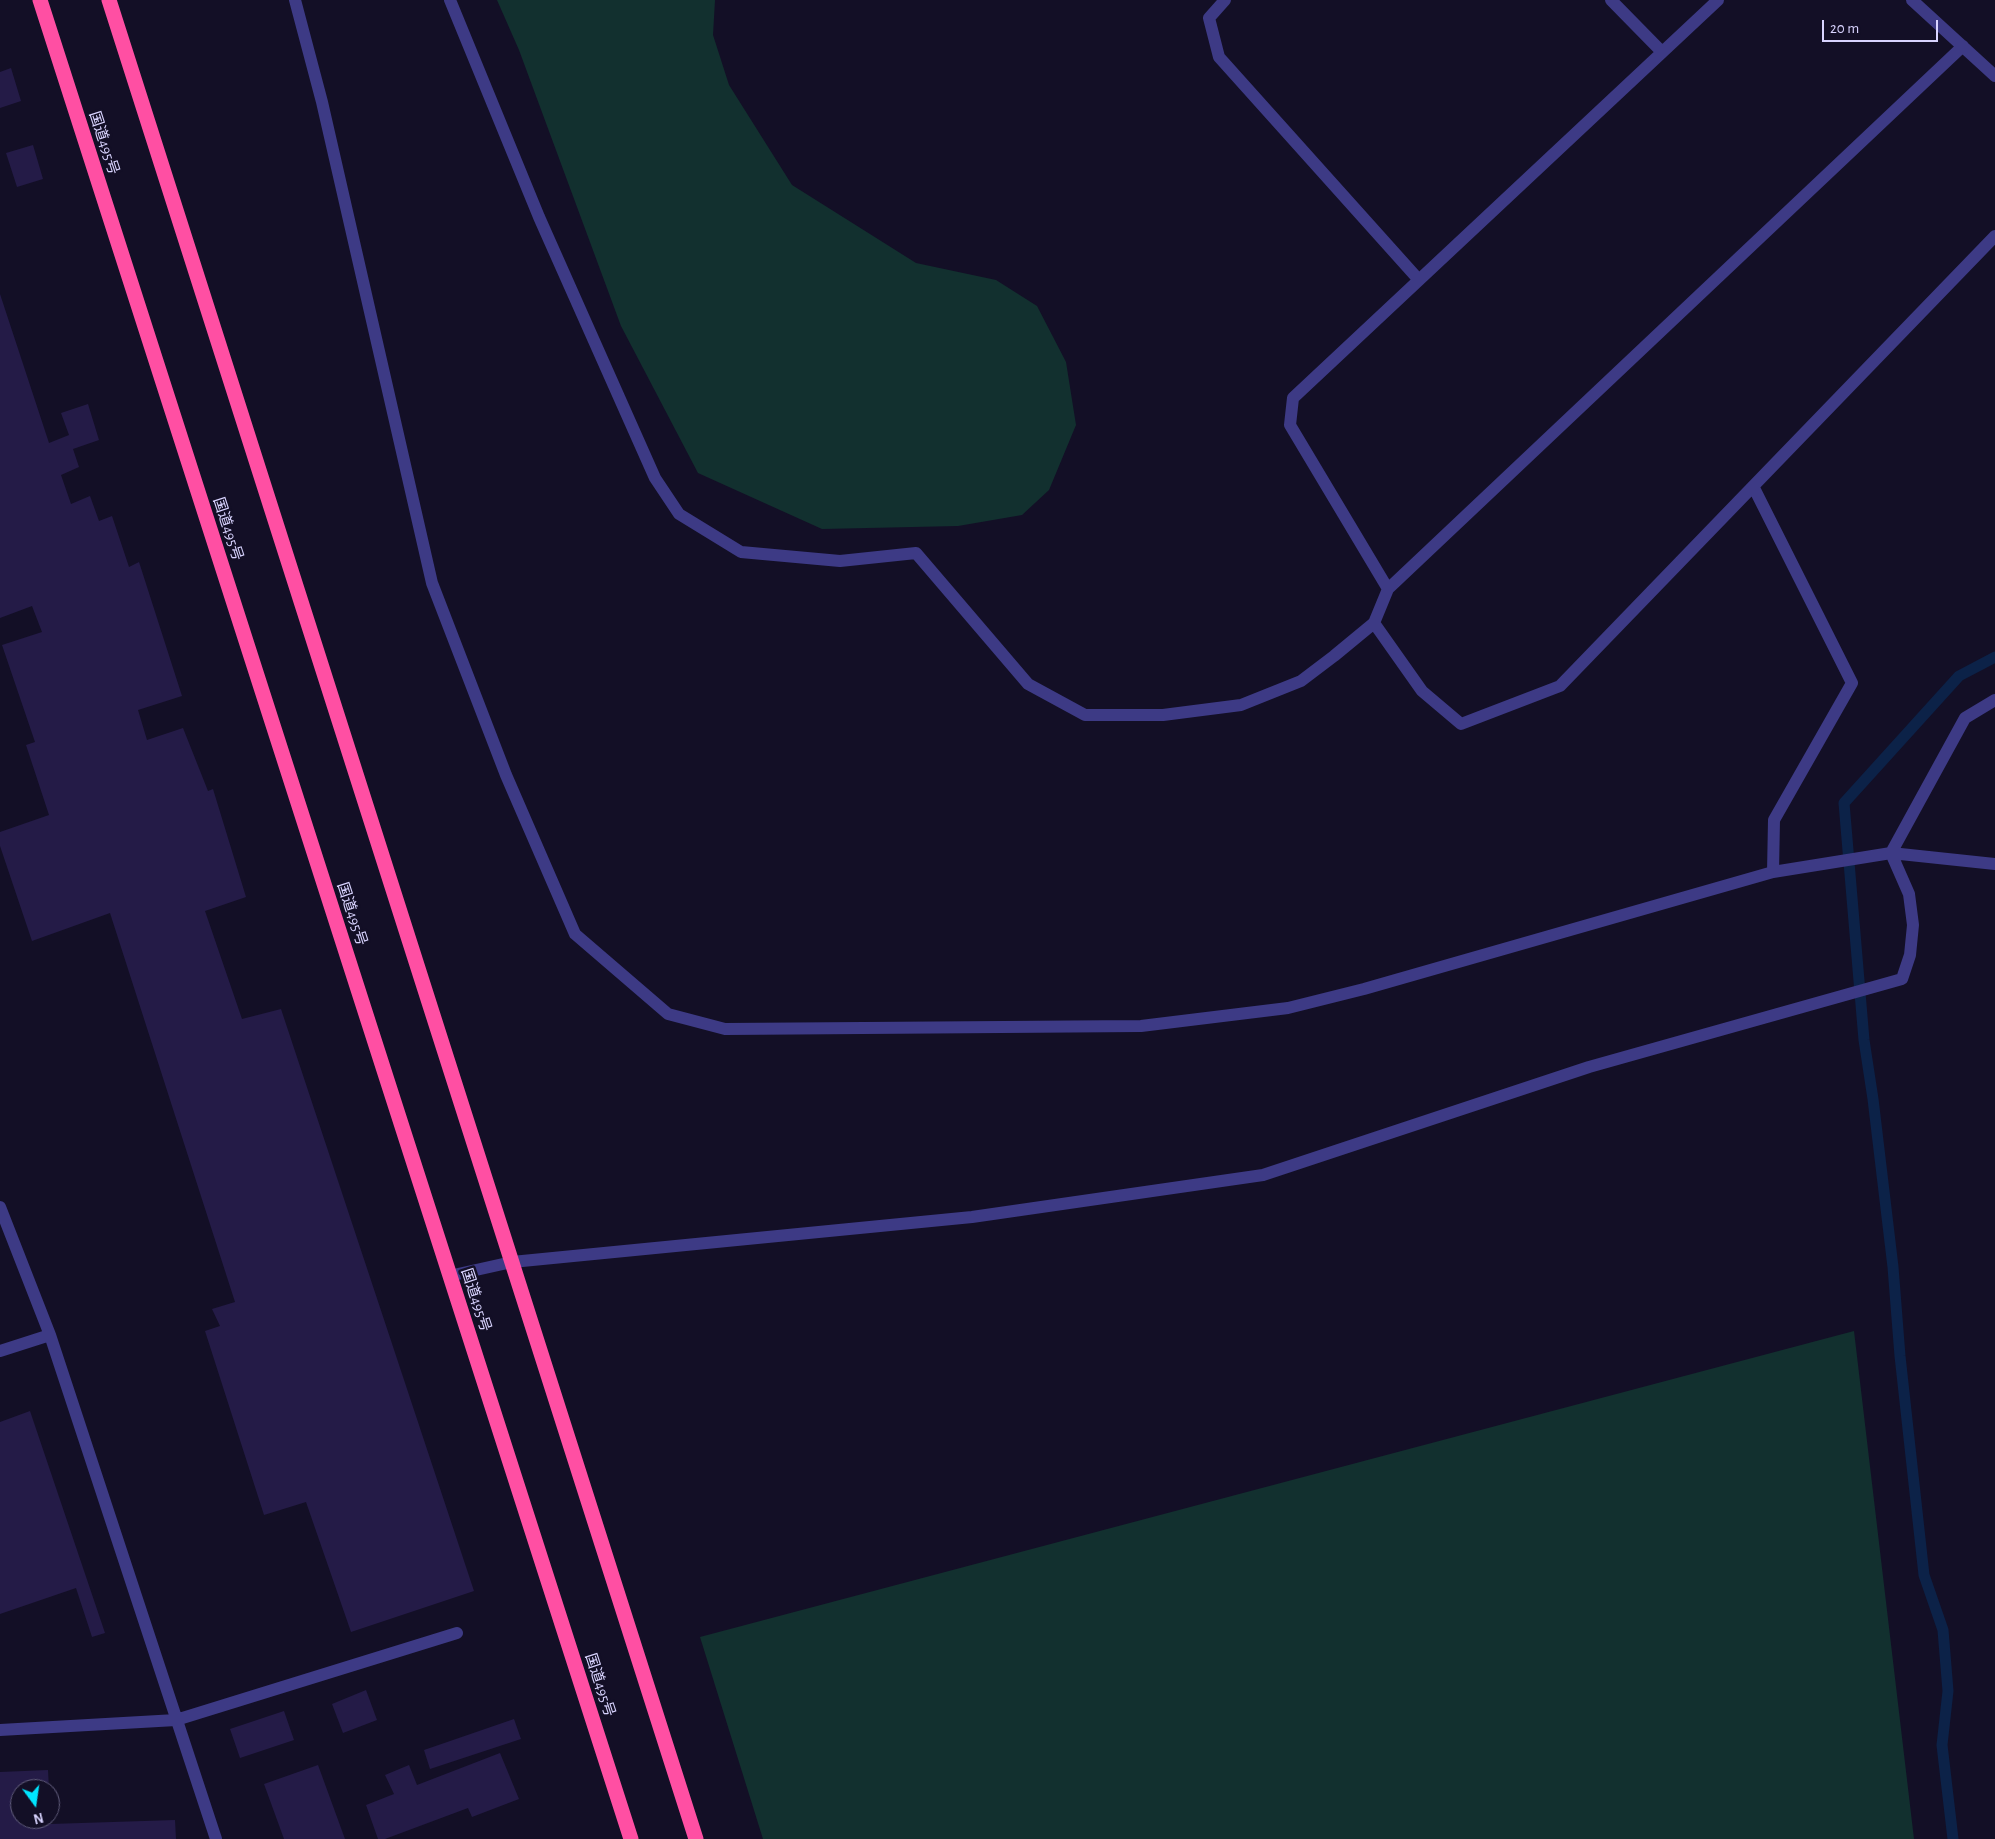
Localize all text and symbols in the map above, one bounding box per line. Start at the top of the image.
scale bar [1825,10,1941,42]
text: 20 m [1830,21,1859,36]
street label: 国道495号 [85,109,123,177]
street label: 国道495号 [209,495,247,563]
street label: 国道495号 [333,880,371,948]
street label: 国道495号 [457,1266,495,1334]
street label: 国道495号 [581,1651,619,1719]
north arrow [10,1779,60,1829]
text: N [32,1810,45,1826]

